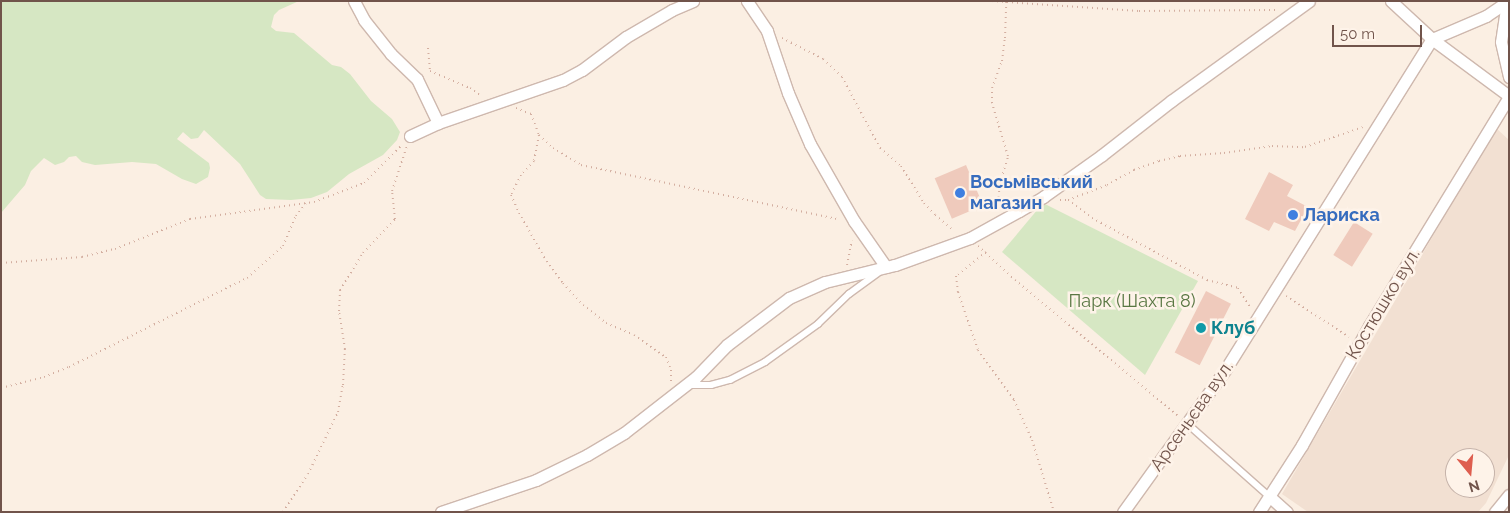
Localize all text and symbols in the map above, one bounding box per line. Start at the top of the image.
scale bar [1335,15,1425,47]
text: 50 m [1340,25,1375,43]
place label: Восьмівський магазин [970,172,1093,214]
marker: Восьмівський магазин [954,187,966,199]
place label: Лариска [1303,204,1380,226]
marker: Лариска [1287,209,1299,221]
street label: Костюшко вул. [1341,245,1425,363]
park label: Парк (Шахта 8) [1069,290,1195,312]
place label: Клуб [1211,317,1255,339]
marker: Клуб [1195,322,1207,334]
street label: Арсеньєва вул. [1146,357,1238,475]
north arrow [1445,448,1495,498]
text: N [1467,477,1482,496]

